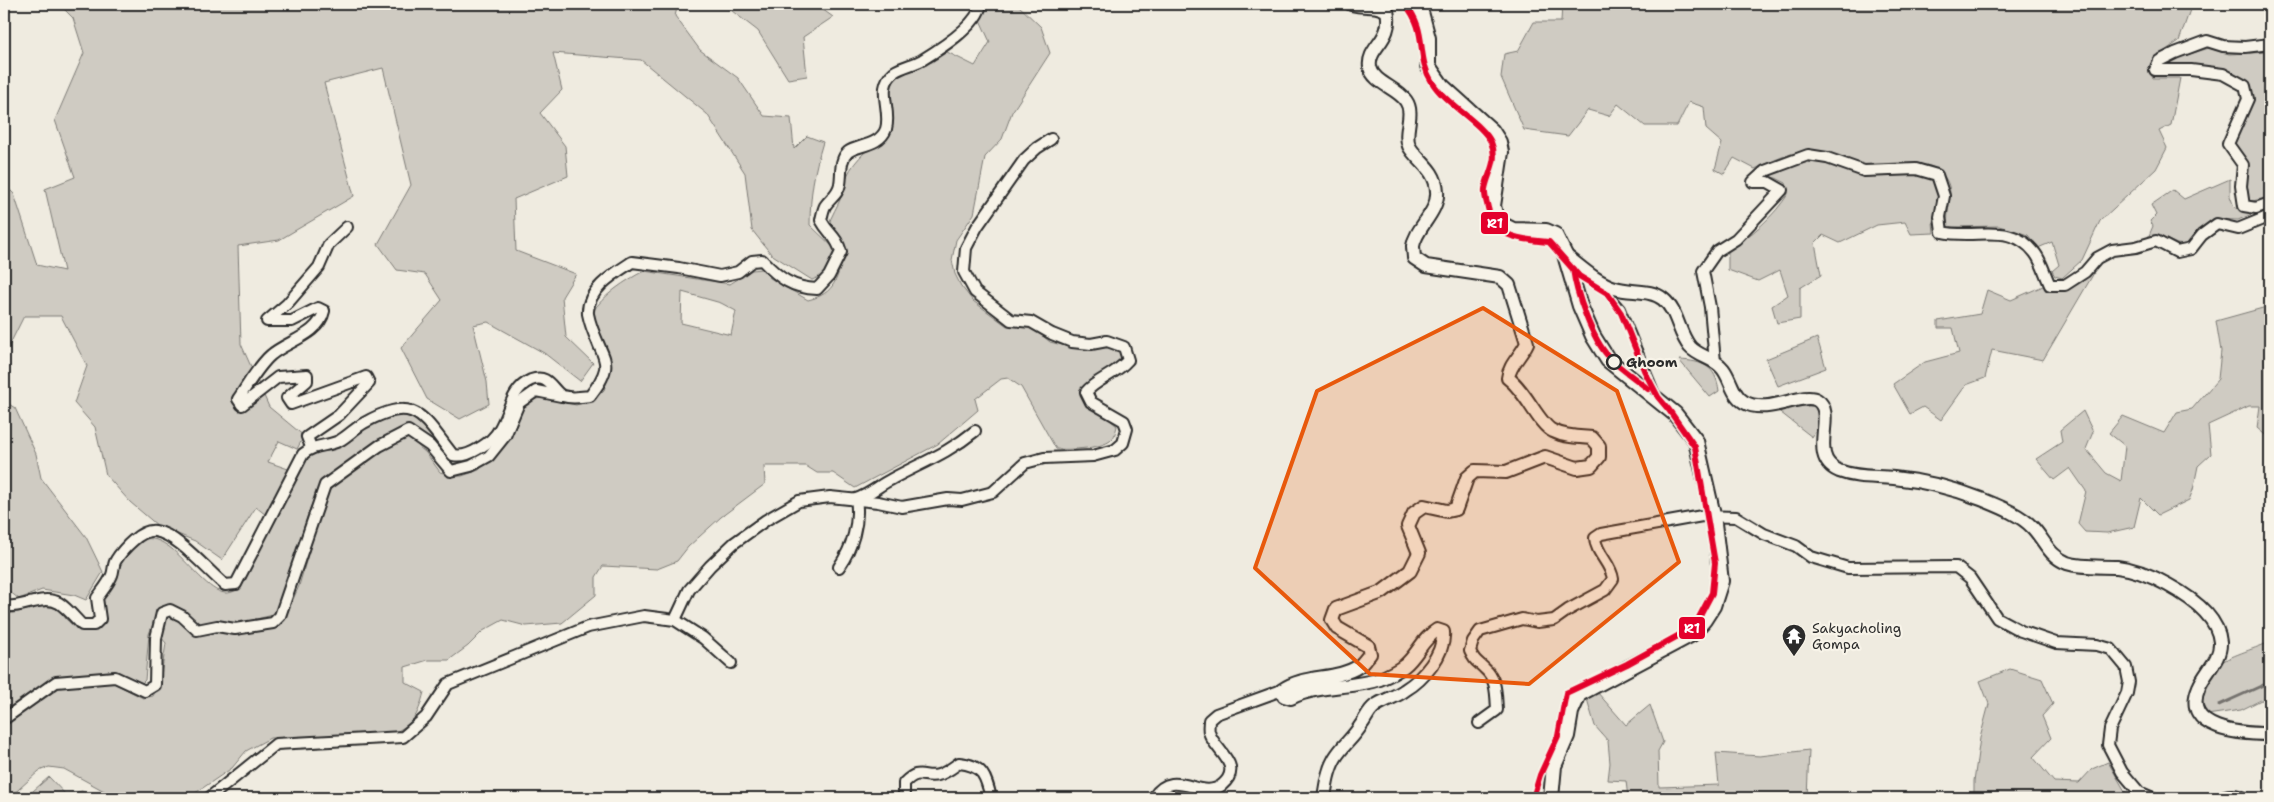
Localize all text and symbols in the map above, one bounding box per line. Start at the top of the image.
line badge: R1 [1480,211,1509,235]
text: R1 [1487,214,1503,232]
place label: Ghoom [1626,353,1678,371]
marker: Ghoom [1606,354,1622,370]
line badge: R1 [1678,616,1706,640]
text: R1 [1684,619,1700,637]
place label: Sakyacholing Gompa [1812,619,1901,653]
temple icon: Sakyacholing Gompa [1781,623,1807,657]

